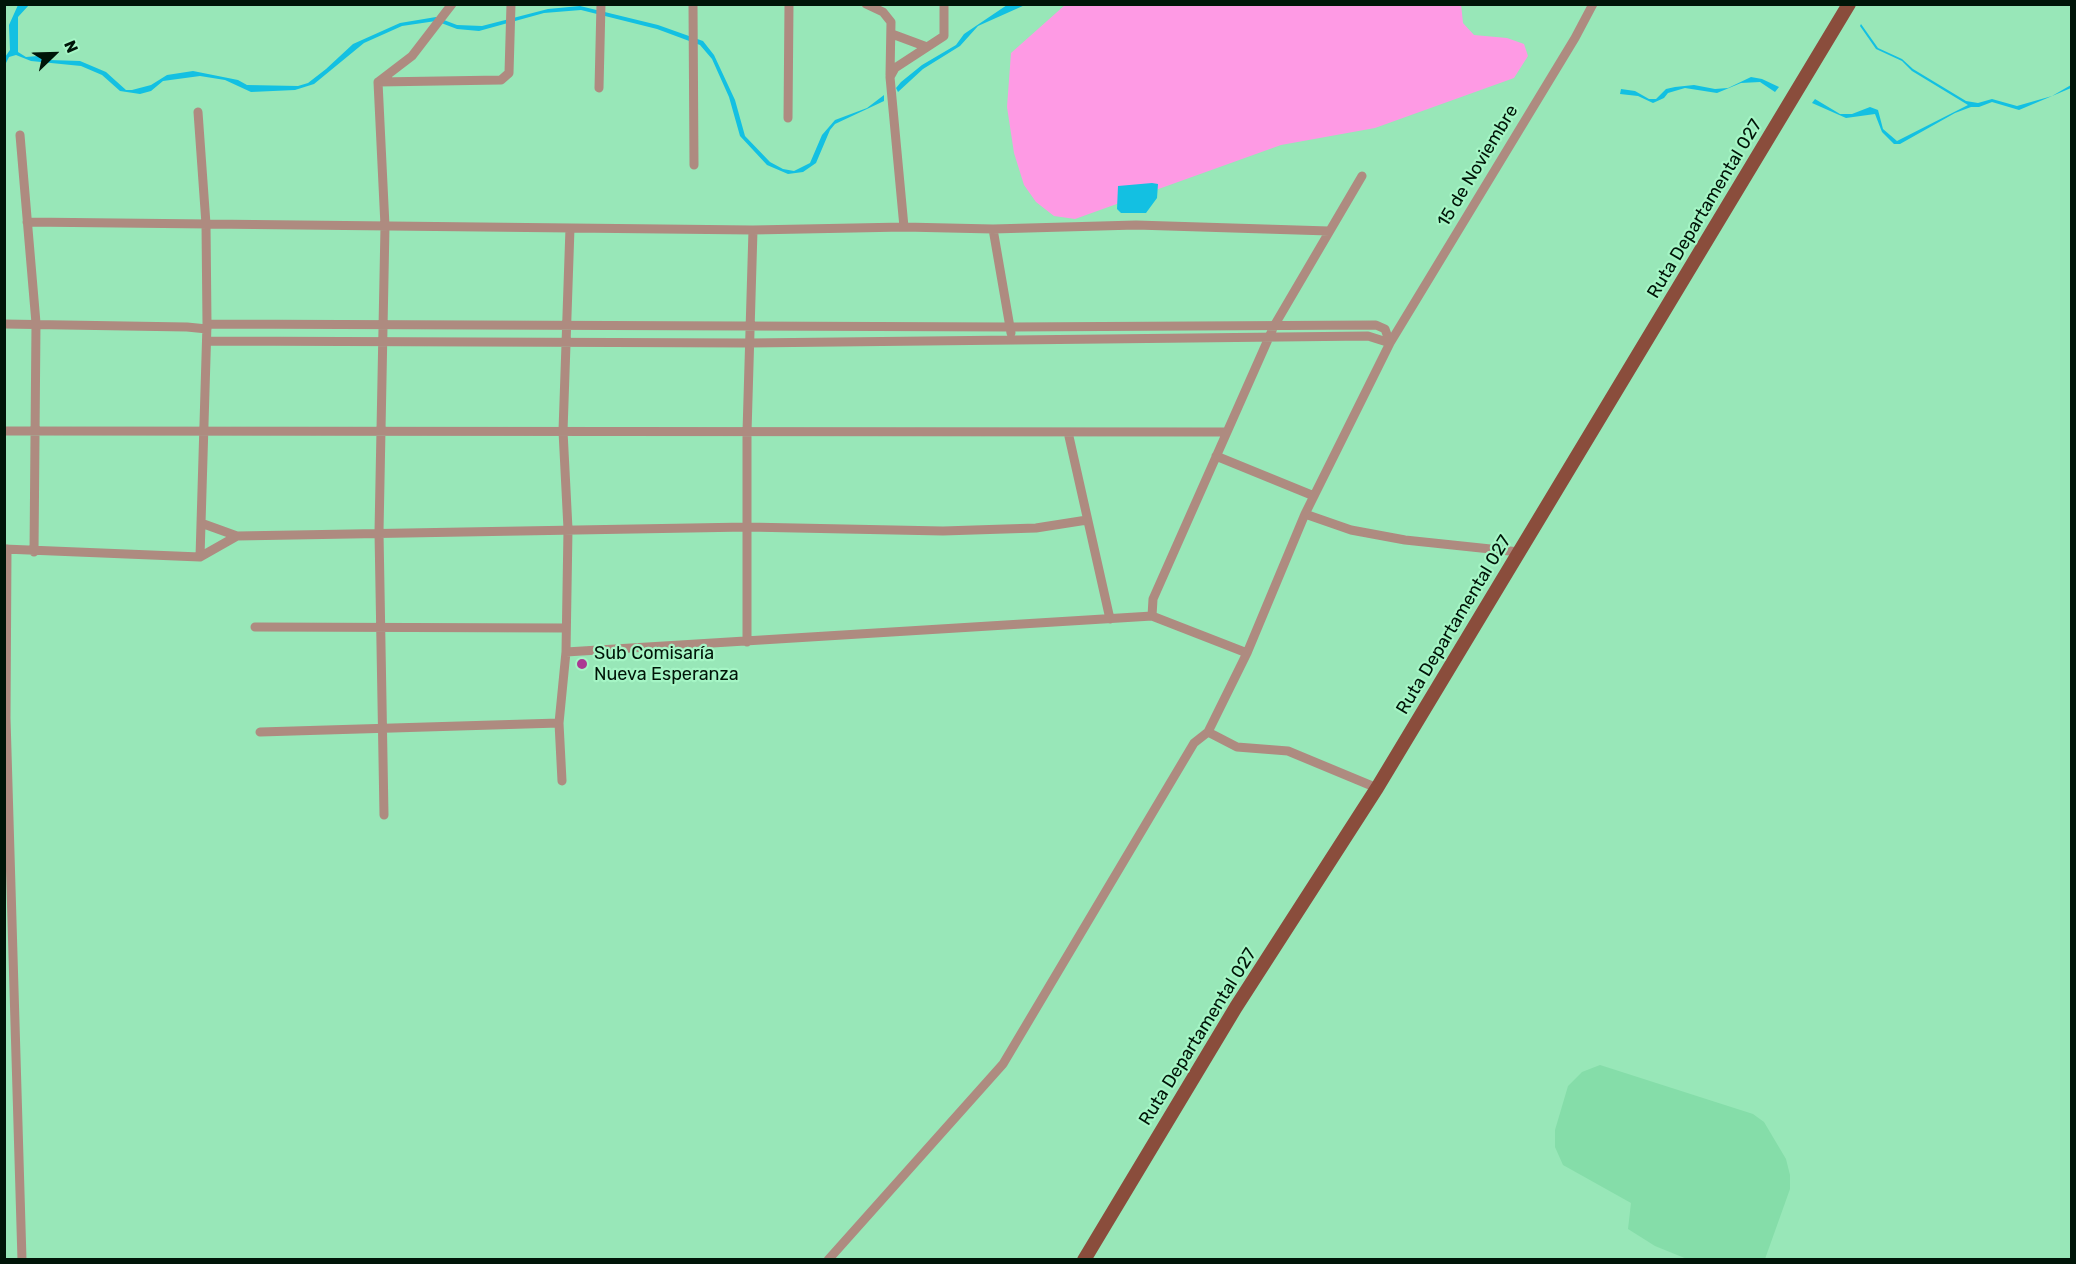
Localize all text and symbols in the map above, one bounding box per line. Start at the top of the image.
north arrow [24,24,84,84]
text: N [60,38,82,56]
street label: 15 de Noviembre [1433,101,1523,231]
street label: Ruta Departamental 027 [1643,116,1767,302]
street label: Ruta Departamental 027 [1392,532,1516,718]
place label: Sub Comisaría Nueva Esperanza [594,643,739,686]
marker: Sub Comisaría Nueva Esperanza [575,657,589,671]
street label: Ruta Departamental 027 [1135,944,1261,1130]

